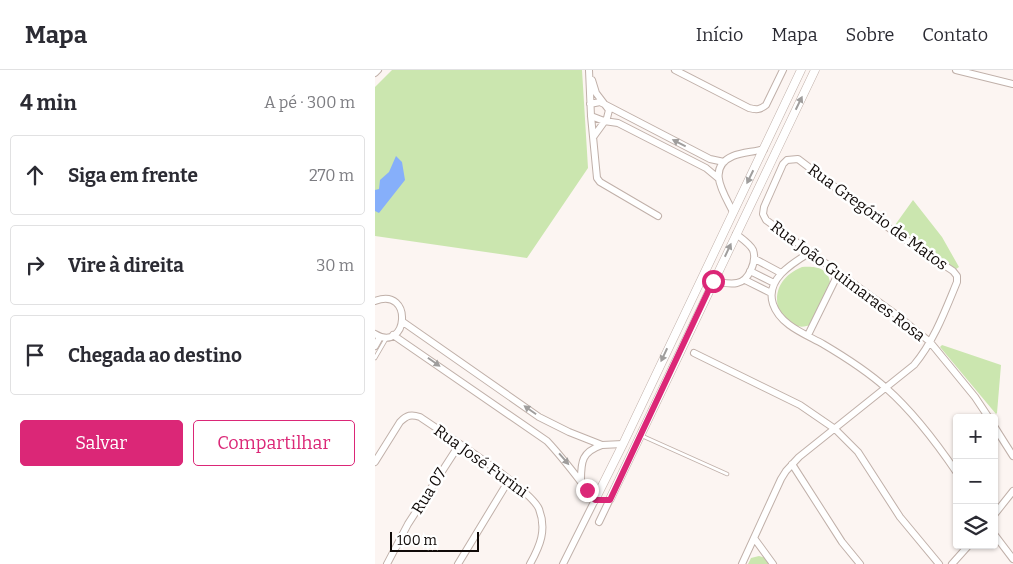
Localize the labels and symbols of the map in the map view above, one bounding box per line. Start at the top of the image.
one-way arrow [794,96,803,111]
one-way arrow [672,139,686,147]
street label: Rua Gregório de Matos [804,160,952,274]
one-way arrow [746,170,754,184]
street label: Rua João Guimaraes Rosa [767,217,929,345]
one-way arrow [724,243,732,257]
route start [702,270,725,293]
one-way arrow [660,348,668,362]
one-way arrow [427,357,440,367]
one-way arrow [524,405,537,415]
street label: Rua José Furini [430,421,532,502]
one-way arrow [558,452,569,465]
street label: Rua 07 [408,465,450,517]
route end [576,479,599,502]
scale bar [390,529,479,552]

